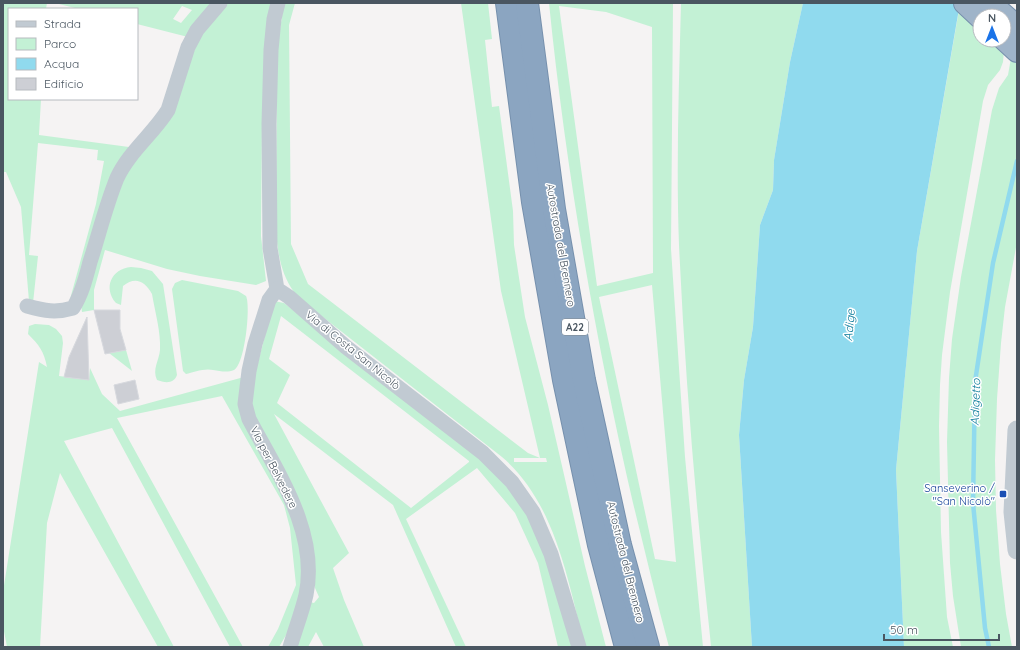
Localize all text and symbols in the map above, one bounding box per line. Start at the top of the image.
legend [8,8,138,100]
north arrow [972,8,1012,48]
text: N [988,11,996,25]
text: Strada [44,16,81,31]
text: Parco [44,36,76,51]
text: Acqua [44,56,79,71]
text: Edificio [44,76,84,91]
street label: Autostrada del Brennero [543,182,579,308]
street label: Via di Costa San Nicolò [303,307,403,393]
water label: Adige [840,307,858,341]
road number: A22 [562,319,588,335]
water label: Adigetto [967,378,983,426]
street label: Via per Belvedere [247,424,301,510]
place label: Sanseverino / "San Nicolò" [924,481,995,508]
marker: Sanseverino / "San Nicolò" [998,489,1008,499]
street label: Autostrada del Brennero [604,500,648,625]
scale bar [884,616,999,642]
text: 50 m [890,622,918,637]

